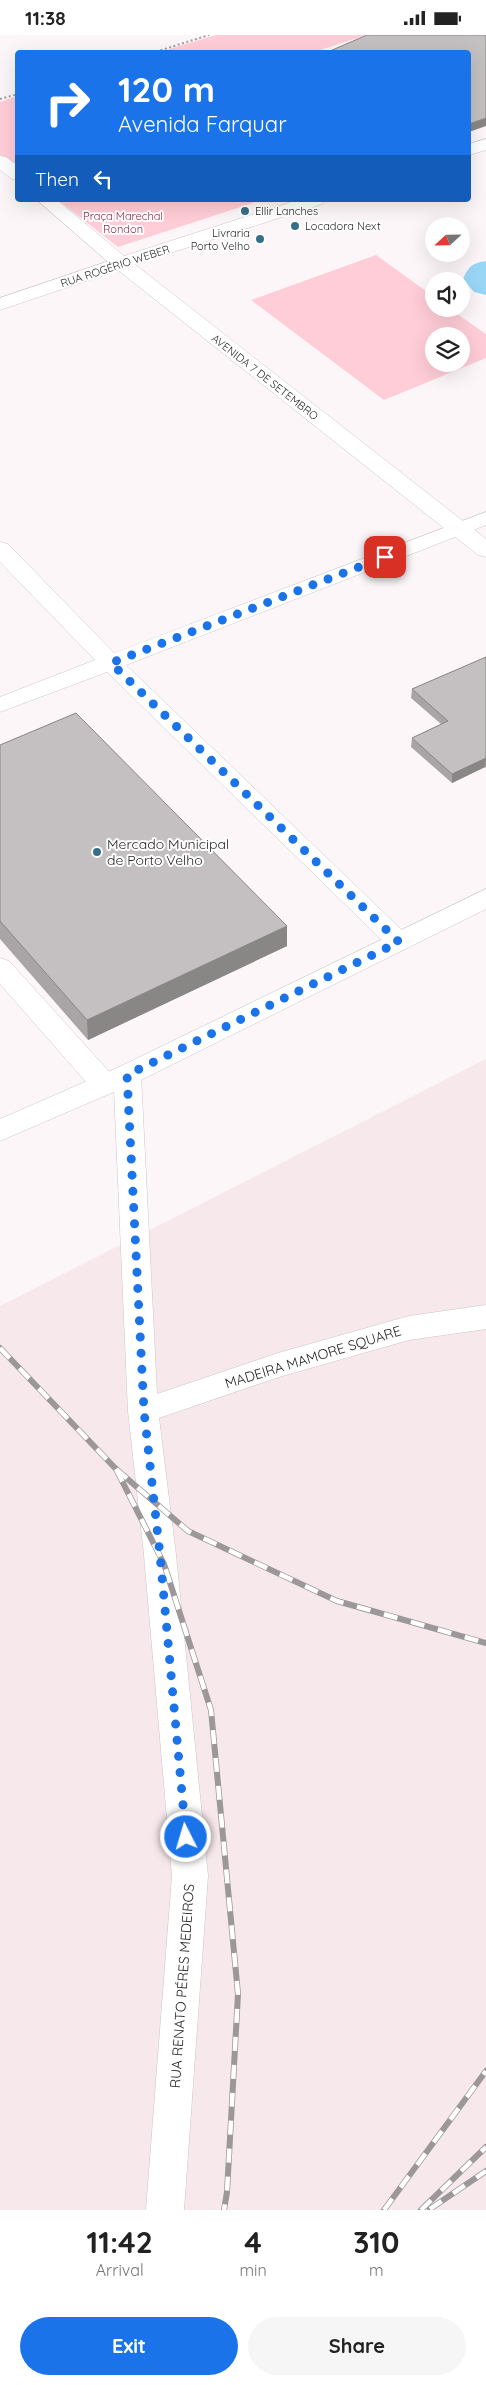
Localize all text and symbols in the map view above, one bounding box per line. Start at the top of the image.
text: 11:38 [25,6,66,30]
text: 120 m [118,67,215,111]
icon: right [35,70,100,135]
text: Avenida Farquar [118,110,287,138]
icon: left [89,165,117,193]
text: Then [35,167,79,191]
place label: Ellir Lanches [255,204,318,218]
marker: Ellir Lanches [239,205,251,217]
park label: Praça Marechal Rondon [83,209,163,236]
north arrow [425,217,470,263]
map controls [425,217,470,372]
place label: Locadora Next [305,219,381,233]
marker: Locadora Next [289,220,301,232]
place label: Livraria Porto Velho [191,226,250,253]
marker: Livraria Porto Velho [254,233,266,245]
street label: RUA ROGÉRIO WEBER [59,242,171,290]
button: sound [425,272,470,317]
button: layers [425,327,470,372]
street label: AVENIDA 7 DE SETEMBRO [209,331,321,423]
pin [364,536,406,578]
icon: arrive [371,543,399,571]
place label: Mercado Municipal de Porto Velho [107,835,229,869]
marker: Mercado Municipal de Porto Velho [91,846,103,858]
street label: MADEIRA MAMORE SQUARE [223,1322,403,1392]
position arrow [159,1810,211,1862]
street label: RUA RENATO PÉRES MEDEIROS [166,1883,198,2089]
text: 11:42 [87,2223,153,2261]
text: 4 [244,2223,262,2261]
text: 310 [353,2223,399,2261]
text: Arrival [96,2260,144,2280]
text: min [239,2260,267,2280]
text: m [369,2260,384,2280]
button: Exit [20,2317,238,2375]
button: Share [248,2317,466,2375]

